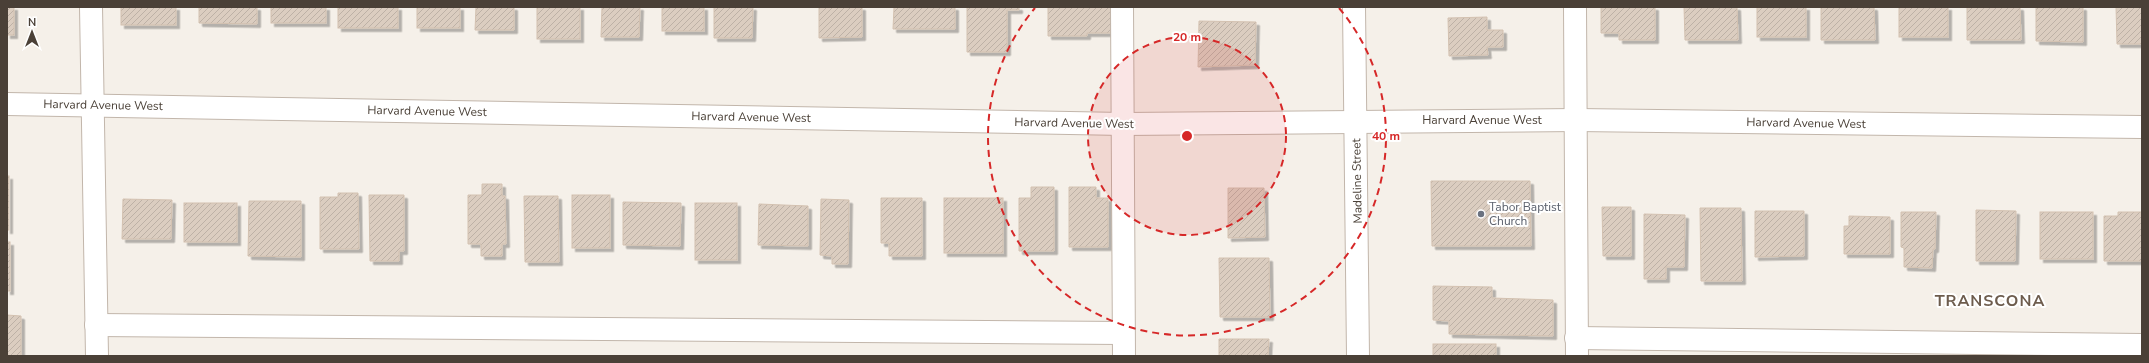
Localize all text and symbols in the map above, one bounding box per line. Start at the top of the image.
north arrow [12,12,52,52]
text: N [28,15,36,30]
text: 20 m [1173,29,1201,45]
street label: Harvard Avenue West [43,96,164,114]
street label: Harvard Avenue West [367,102,488,120]
street label: Harvard Avenue West [691,108,812,126]
street label: Harvard Avenue West [1422,112,1543,128]
street label: Harvard Avenue West [1014,114,1135,132]
street label: Harvard Avenue West [1746,114,1867,132]
text: 40 m [1372,128,1400,144]
centre of rings [1180,129,1194,143]
street label: Madeline Street [1348,137,1366,224]
place label: Tabor Baptist Church [1489,199,1562,229]
marker: Tabor Baptist Church [1476,209,1486,219]
district label: TRANSCONA [1935,290,2045,312]

